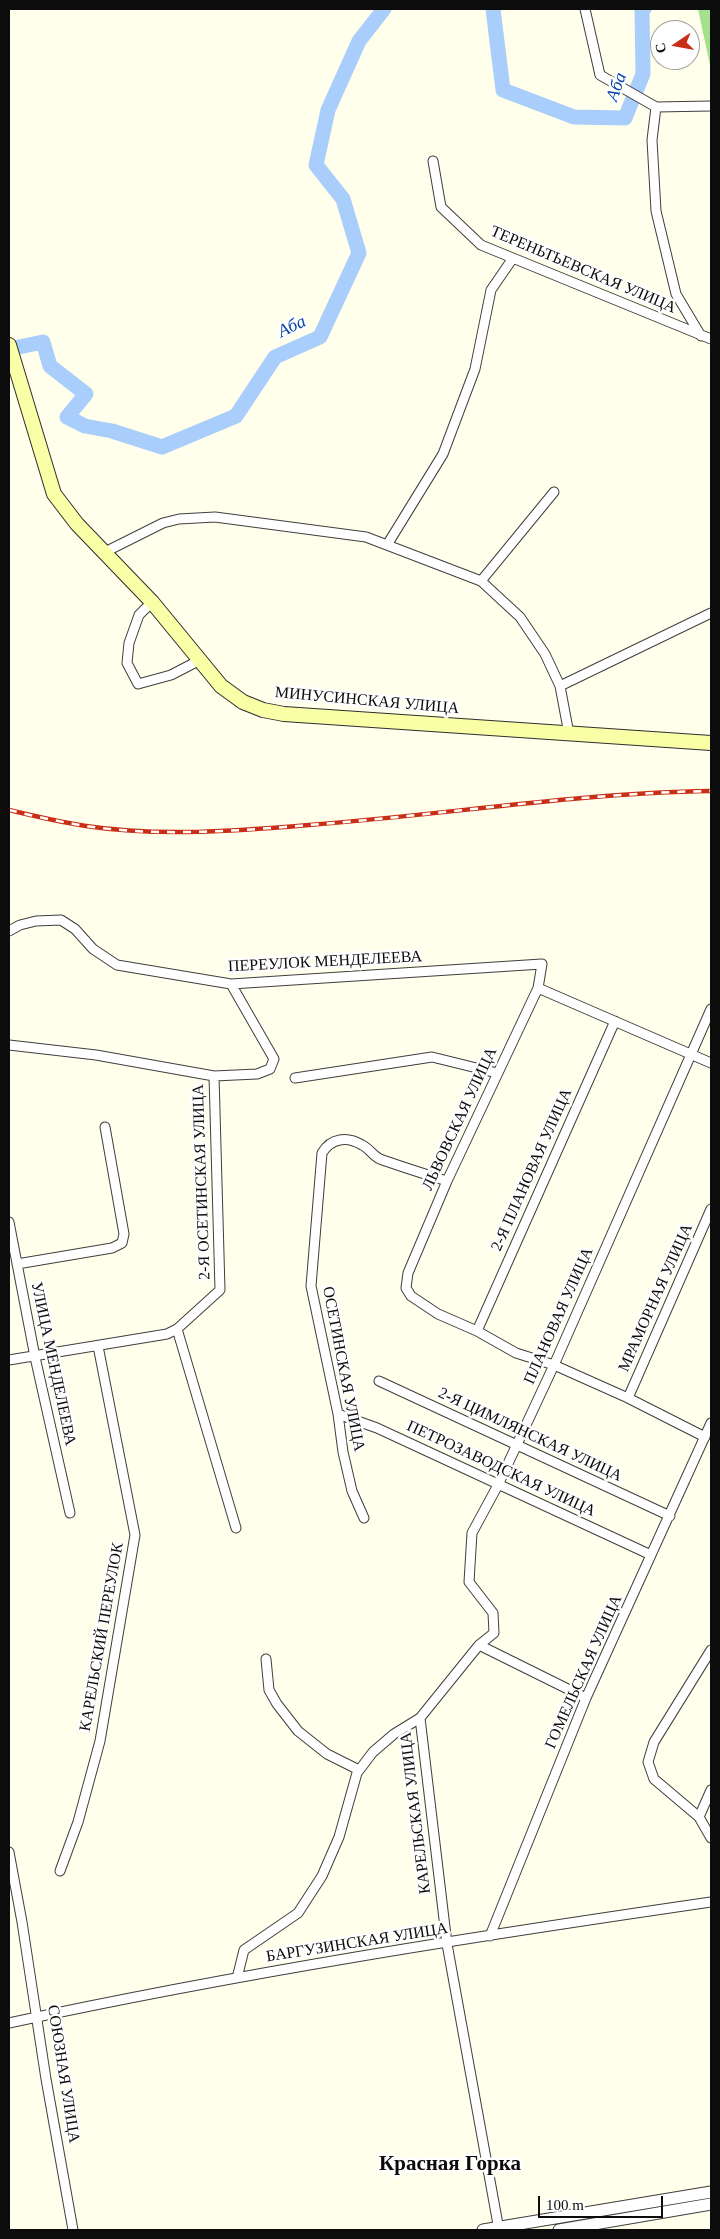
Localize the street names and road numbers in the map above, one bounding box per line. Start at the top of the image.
street label: ТЕРЕНЬТЬЕВСКАЯ УЛИЦА [487,222,679,318]
street label: МИНУСИНСКАЯ УЛИЦА [274,683,460,719]
street label: ПЕРЕУЛОК МЕНДЕЛЕЕВА [228,947,422,977]
street label: ЛЬВОВСКАЯ УЛИЦА [418,1044,502,1194]
street label: 2-Я ОСЕТИНСКАЯ УЛИЦА [189,1084,215,1280]
street label: 2-Я ПЛАНОВАЯ УЛИЦА [487,1086,577,1254]
street label: МРАМОРНАЯ УЛИЦА [615,1221,697,1375]
street label: ПЛАНОВАЯ УЛИЦА [520,1244,598,1388]
street label: УЛИЦА МЕНДЕЛЕЕВА [26,1280,80,1448]
street label: ОСЕТИНСКАЯ УЛИЦА [318,1285,368,1453]
street label: 2-Я ЦИМЛЯНСКАЯ УЛИЦА [435,1384,625,1486]
street label: ПЕТРОЗАВОДСКАЯ УЛИЦА [403,1417,599,1521]
street label: КАРЕЛЬСКИЙ ПЕРЕУЛОК [76,1541,128,1733]
street label: ГОМЕЛЬСКАЯ УЛИЦА [541,1592,627,1752]
street label: КАРЕЛЬСКАЯ УЛИЦА [397,1731,435,1895]
street label: БАРГУЗИНСКАЯ УЛИЦА [265,1919,449,1967]
street label: СОЮЗНАЯ УЛИЦА [43,2004,83,2144]

